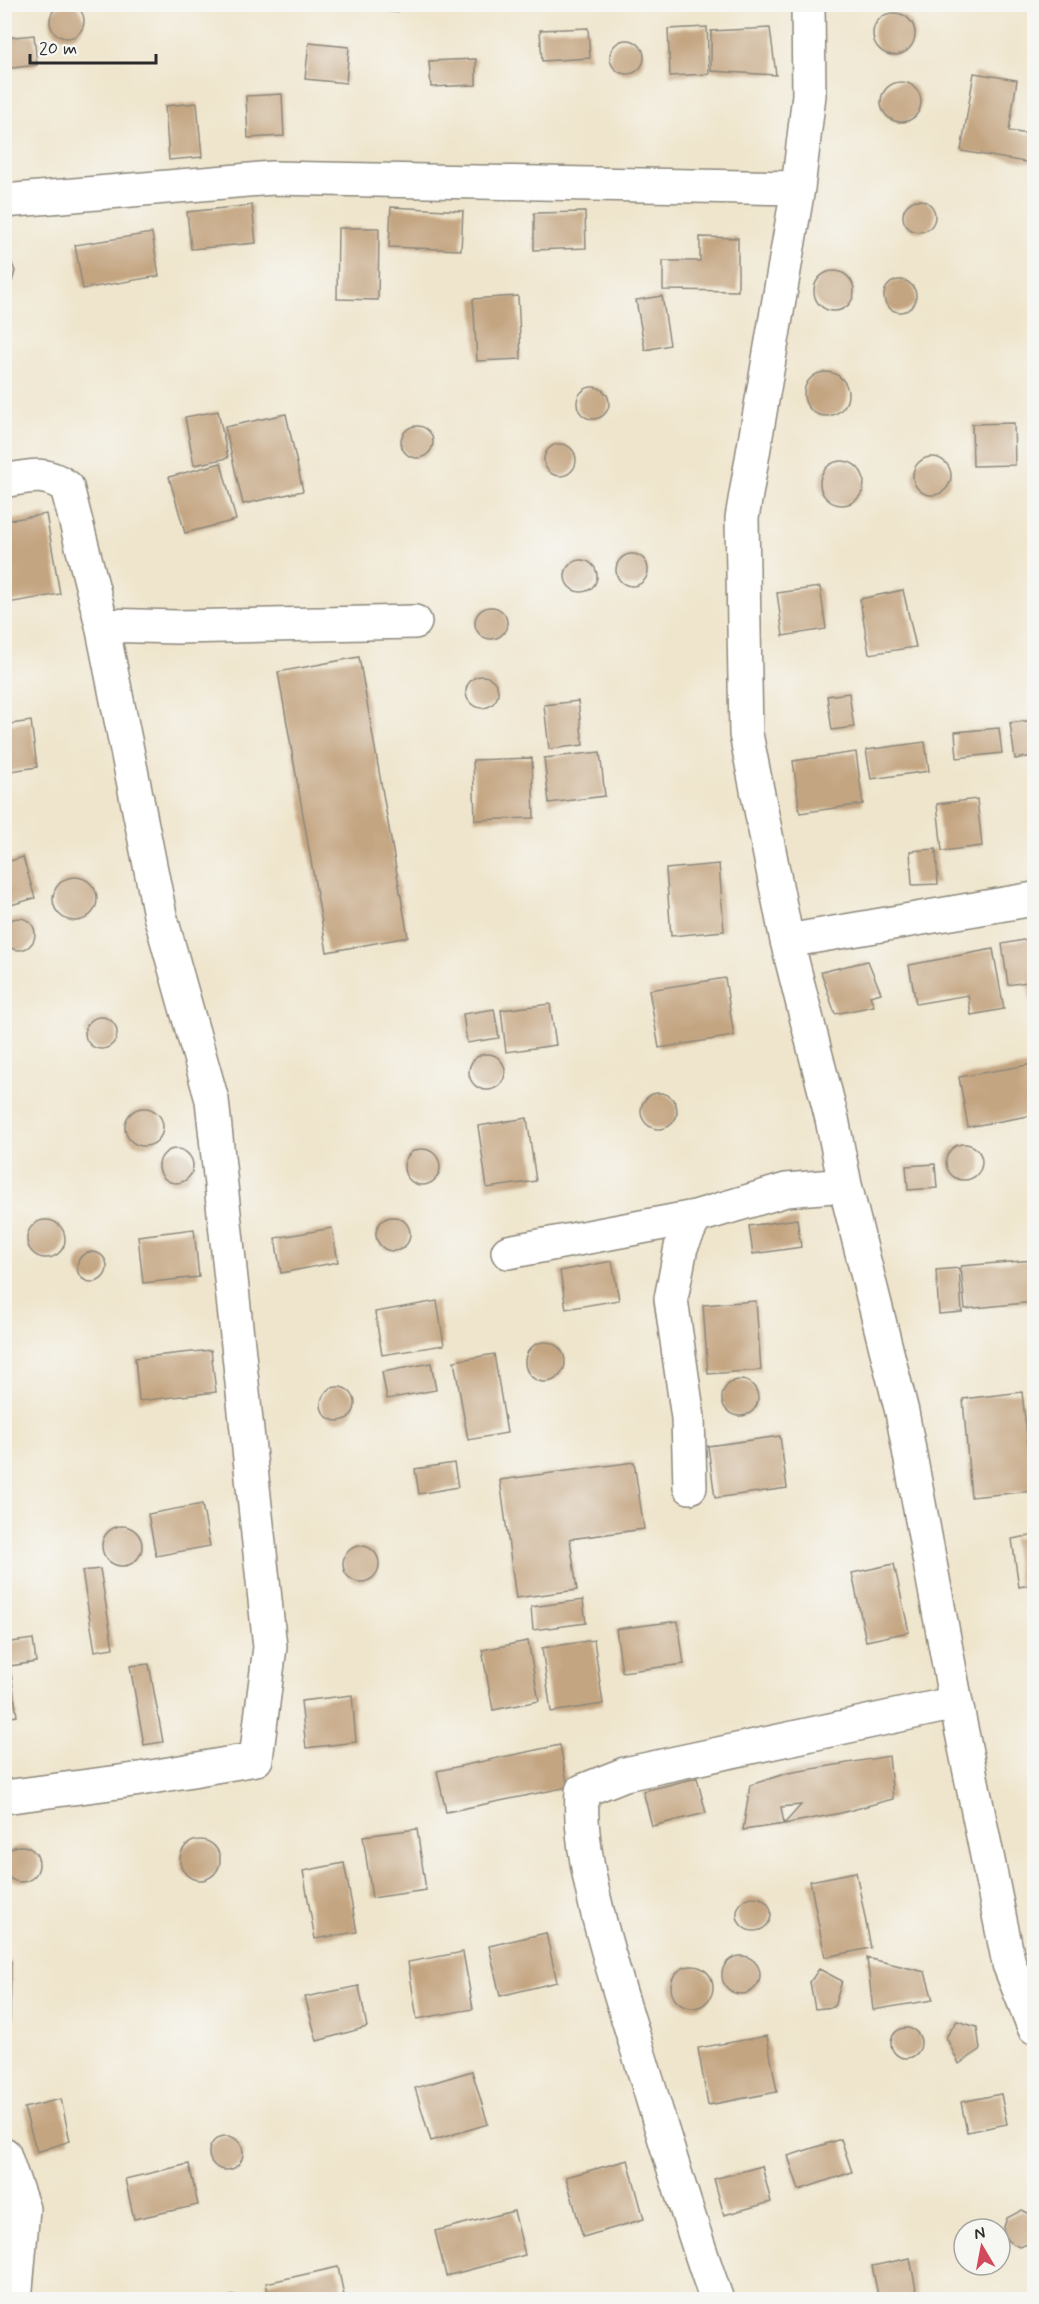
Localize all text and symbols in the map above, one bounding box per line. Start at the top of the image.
scale bar [30,27,156,65]
text: 20 m [39,37,77,61]
north arrow [952,2217,1012,2277]
text: N [973,2222,987,2245]

